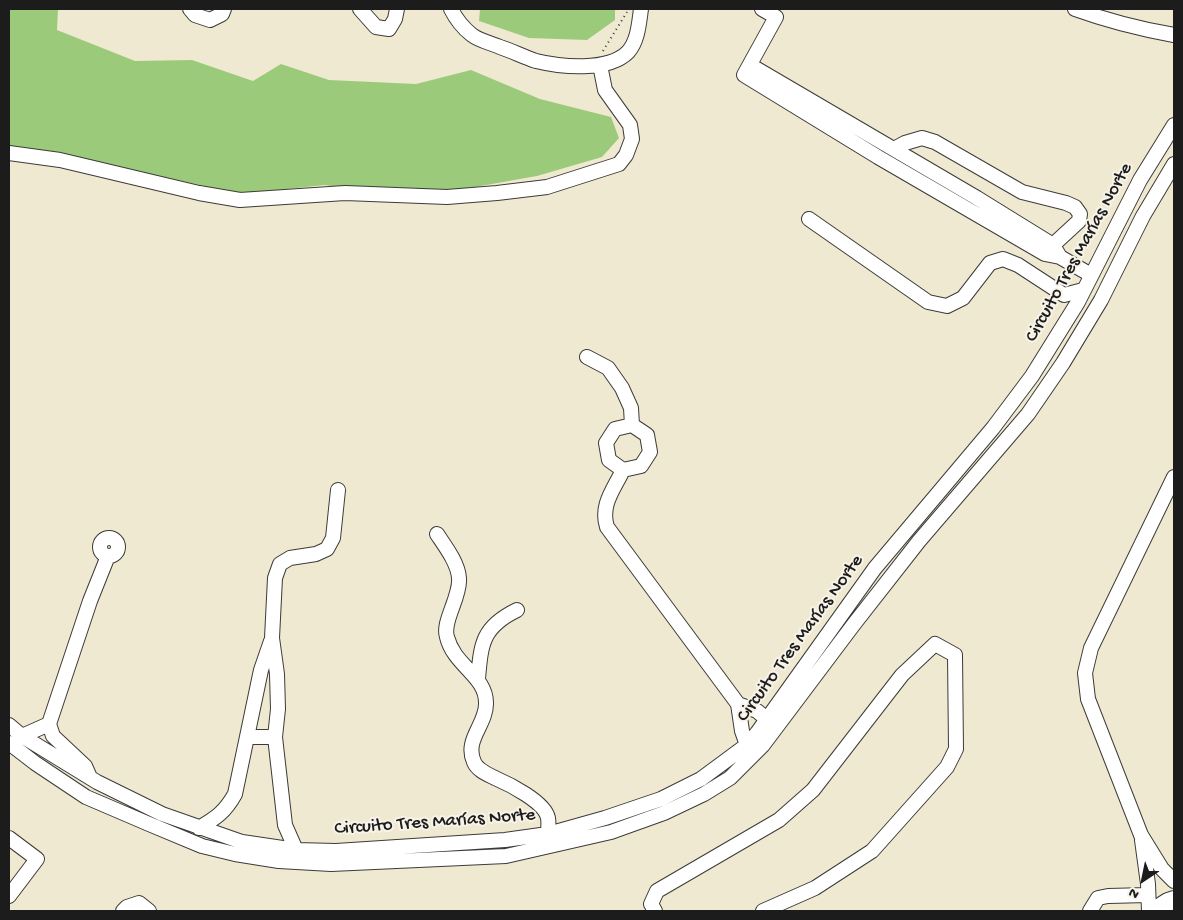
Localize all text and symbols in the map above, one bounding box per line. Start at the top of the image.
street label: Circuito Tres Marías Norte [1021,159,1139,347]
street label: Circuito Tres Marías Norte [733,551,869,727]
street label: Circuito Tres Marías Norte [334,805,536,841]
north arrow [1118,855,1168,905]
text: N [1126,883,1143,902]

